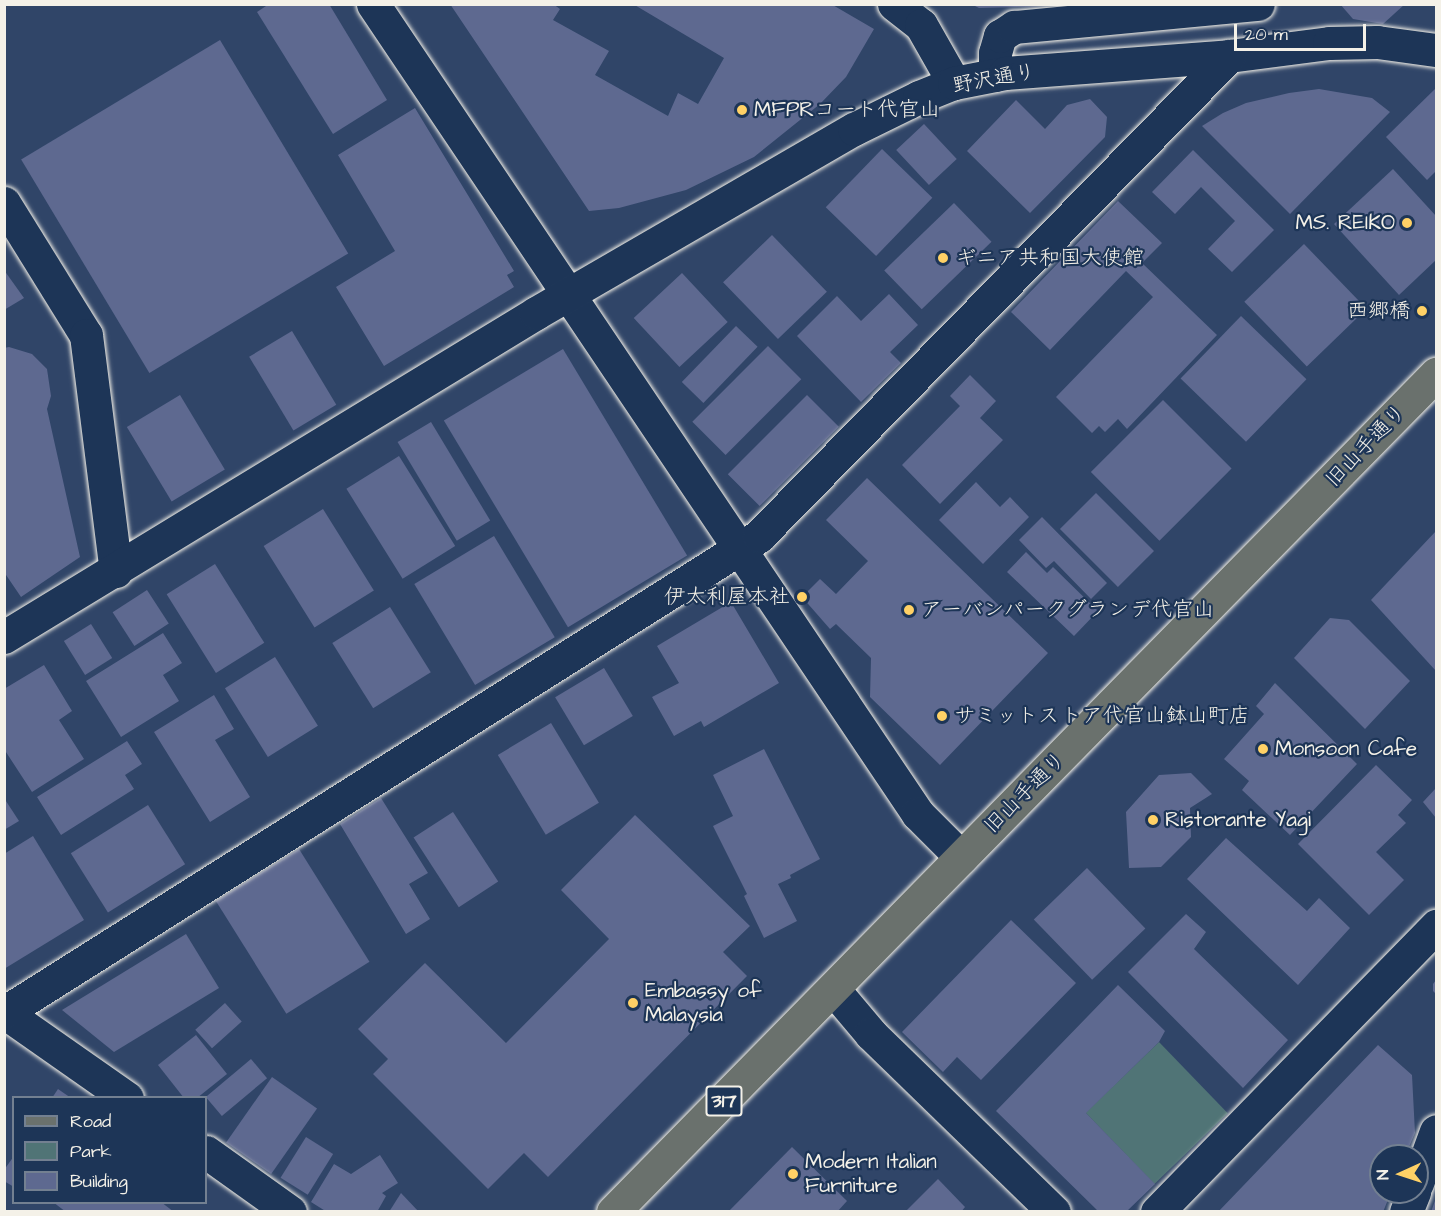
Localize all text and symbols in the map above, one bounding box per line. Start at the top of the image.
scale bar [1237,12,1369,50]
text: 20 m [1245,22,1288,47]
street label: 野沢通り [950,59,1038,99]
place label: MFPRコート代官山 [754,97,940,123]
marker: MFPRコート代官山 [735,103,749,117]
place label: MS. REIKO [1295,210,1395,236]
marker: MS. REIKO [1400,216,1414,230]
place label: ギニア共和国大使館 [955,245,1144,271]
marker: ギニア共和国大使館 [936,251,950,265]
place label: 西郷橋 [1347,298,1410,324]
marker: 西郷橋 [1415,304,1429,318]
street label: 旧山手通り [1320,399,1412,493]
place label: 伊太利屋本社 [664,584,790,610]
marker: 伊太利屋本社 [795,590,809,604]
place label: アーバンパークグランデ代官山 [921,597,1214,623]
marker: アーバンパークグランデ代官山 [902,603,916,617]
place label: サミットストア代官山鉢山町店 [954,703,1248,729]
marker: サミットストア代官山鉢山町店 [935,709,949,723]
place label: Monsoon Cafe [1275,736,1417,762]
marker: Monsoon Cafe [1256,742,1270,756]
street label: 旧山手通り [979,747,1071,839]
place label: Ristorante Yagi [1165,807,1311,833]
marker: Ristorante Yagi [1146,813,1160,827]
place label: Embassy of Malaysia [645,978,762,1028]
marker: Embassy of Malaysia [626,996,640,1010]
road number: 317 [704,1084,744,1118]
legend [12,1096,207,1204]
text: Road [70,1109,111,1134]
text: Park [70,1139,112,1164]
north arrow [1369,1144,1429,1204]
place label: Modern Italian Furniture [805,1149,937,1199]
marker: Modern Italian Furniture [786,1167,800,1181]
text: Building [70,1169,128,1194]
text: N [1372,1169,1394,1180]

